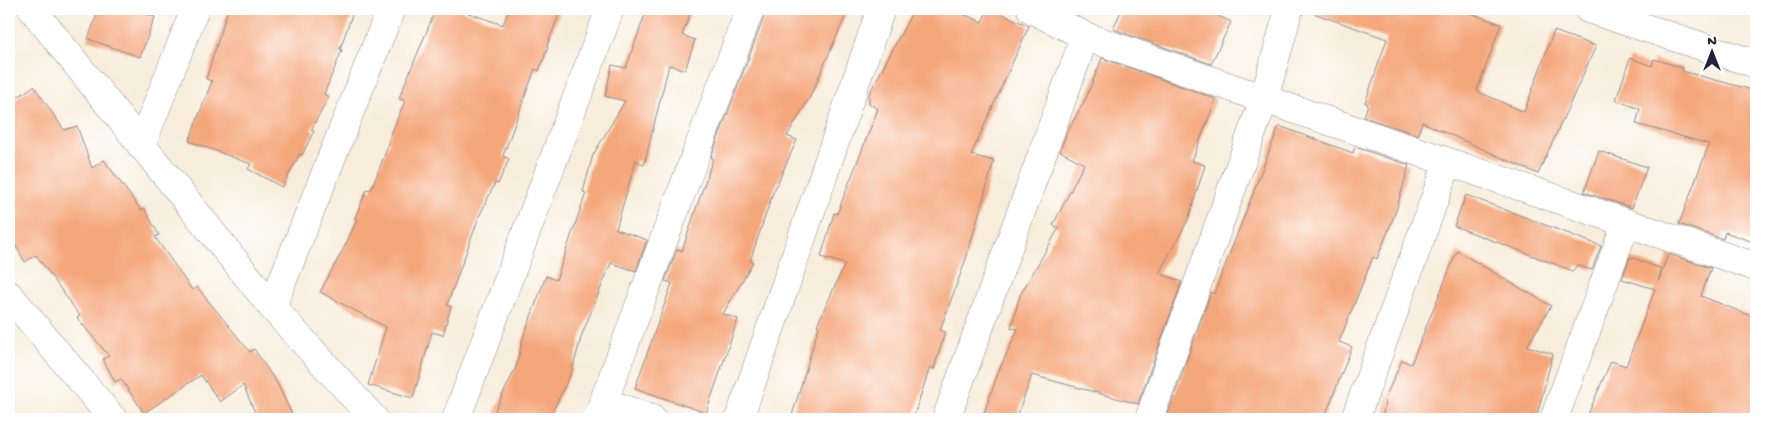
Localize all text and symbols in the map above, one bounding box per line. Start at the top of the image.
north arrow [1688,28,1738,78]
text: N [1707,33,1717,50]

